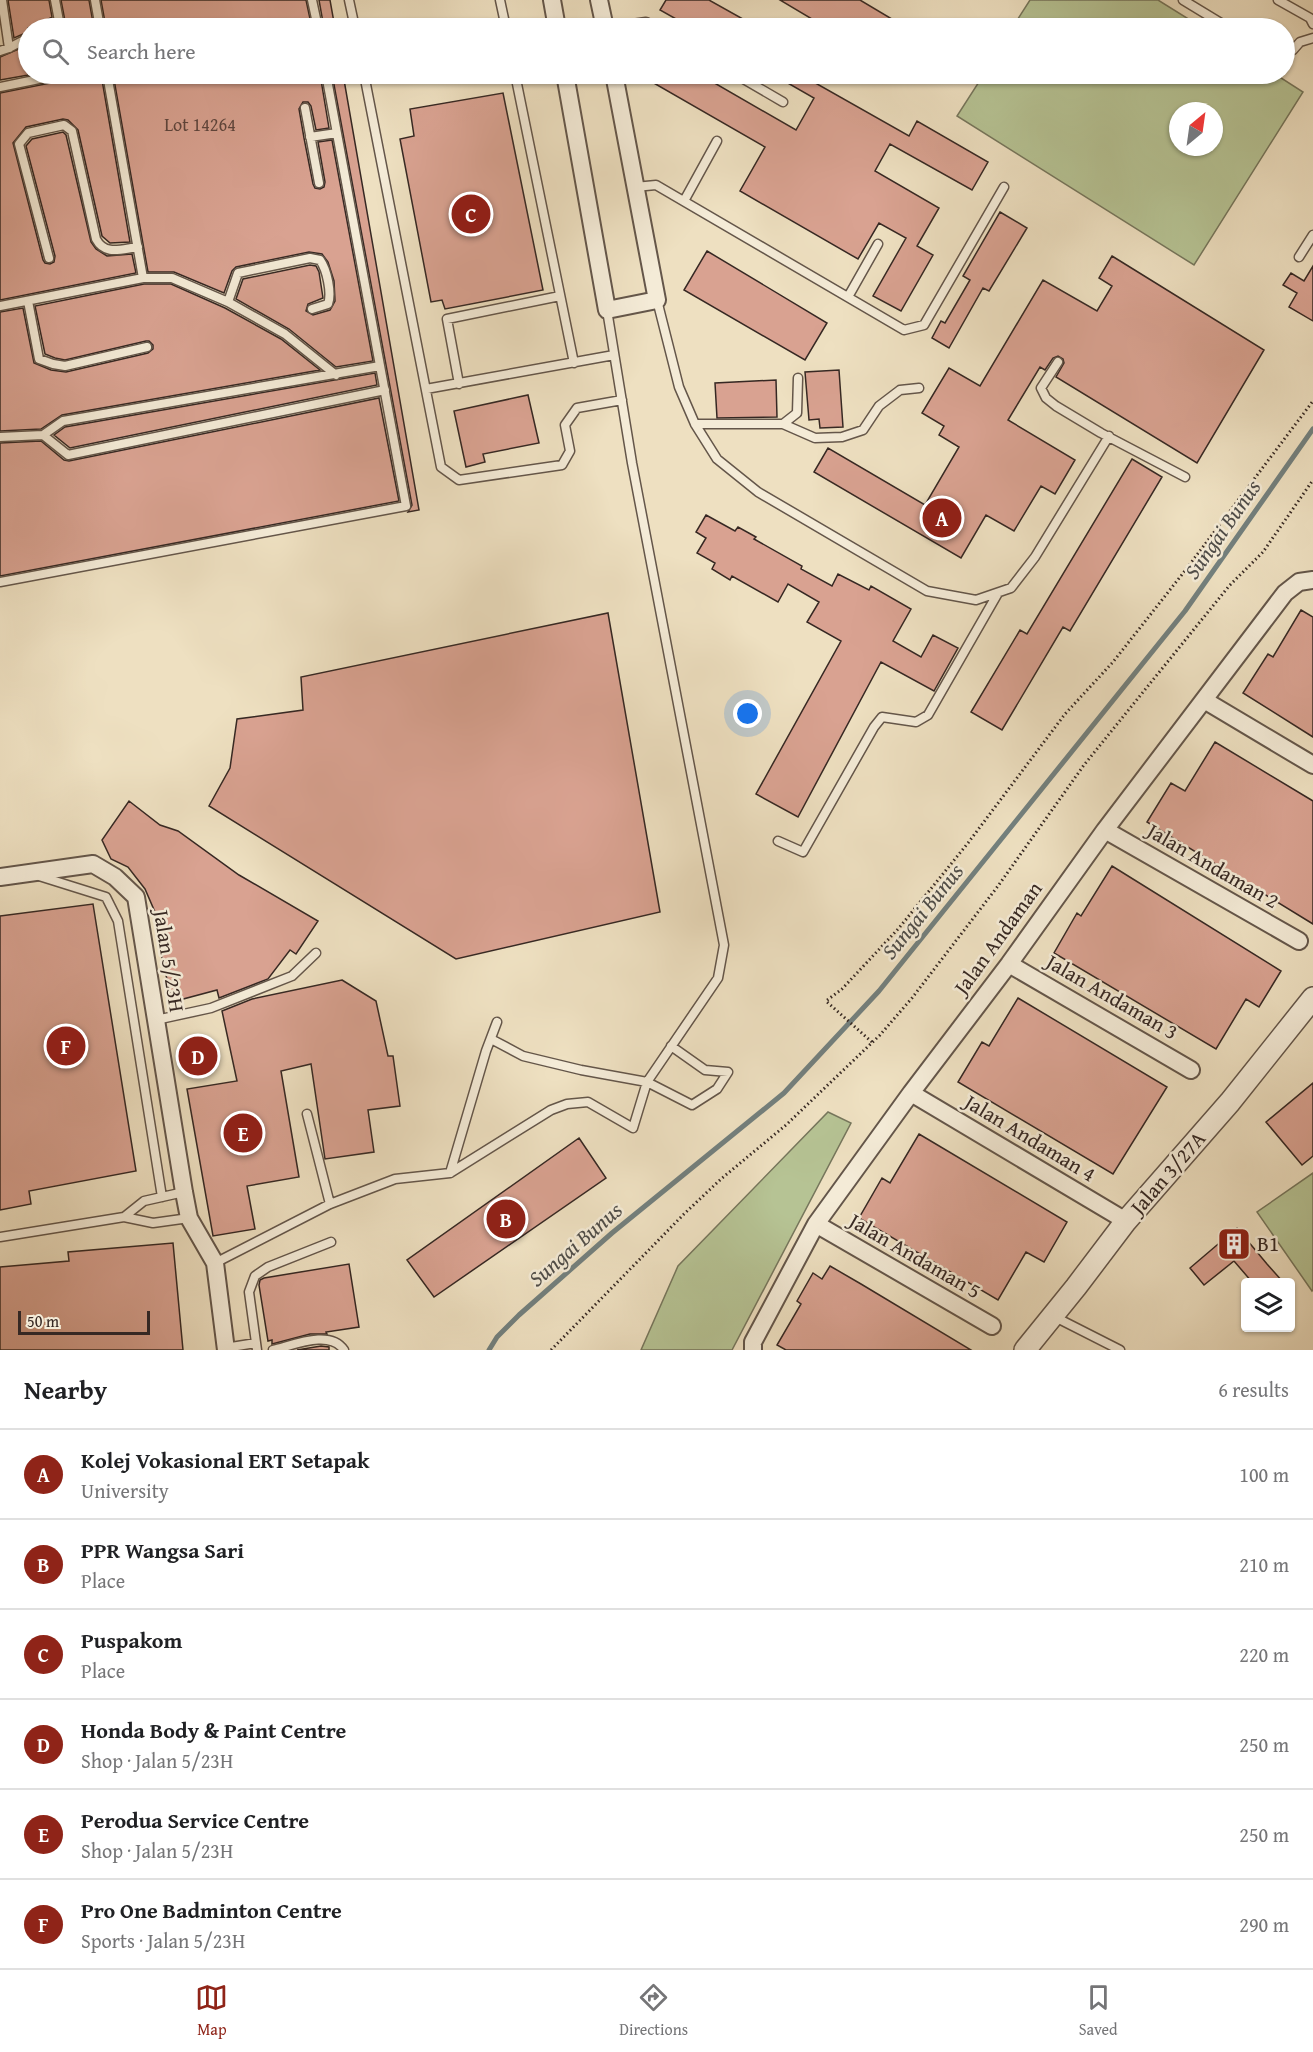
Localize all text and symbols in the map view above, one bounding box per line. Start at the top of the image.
search box [18,18,1295,84]
icon: search [39,35,72,68]
text: Search here [87,35,196,67]
north arrow [1169,102,1223,156]
house number: Lot 14264 [164,111,236,138]
pin: C [452,192,490,236]
water label: Sungai Bunus [1176,473,1268,585]
pin: A [922,496,962,540]
your location [733,699,762,728]
street label: Jalan Andaman 2 [1139,814,1285,916]
water label: Sungai Bunus [873,856,971,966]
street label: Jalan Andaman [944,875,1049,1003]
street label: Jalan 5/23H [146,905,193,1014]
street label: Jalan Andaman 3 [1038,945,1184,1047]
pin: F [46,1024,86,1068]
pin: D [178,1034,218,1078]
street label: Jalan Andaman 4 [956,1085,1102,1189]
pin: E [224,1110,262,1156]
street label: Jalan 3/27A [1121,1124,1213,1224]
water label: Sungai Bunus [521,1194,629,1294]
pin: B [486,1196,526,1242]
street label: Jalan Andaman 5 [841,1204,987,1306]
building icon: B1 [1216,1226,1252,1262]
place label: B1 [1257,1228,1279,1259]
map controls [1241,1278,1295,1332]
button: layers [1241,1278,1295,1332]
scale bar [18,1308,150,1336]
text: 50 m [27,1309,59,1333]
text: Nearby [24,1370,107,1409]
text: 6 results [1218,1375,1289,1404]
text: Kolej Vokasional ERT Setapak [81,1444,370,1476]
text: A [37,1460,50,1489]
text: 100 m [1239,1460,1289,1489]
text: University [81,1476,169,1505]
text: PPR Wangsa Sari [81,1534,244,1566]
text: B [37,1550,50,1579]
text: 210 m [1239,1550,1289,1579]
text: Place [81,1566,125,1595]
text: Puspakom [81,1624,182,1656]
text: C [38,1640,49,1669]
text: 220 m [1239,1640,1289,1669]
text: Place [81,1656,125,1685]
text: Honda Body & Paint Centre [81,1714,346,1746]
text: D [37,1730,50,1759]
text: 250 m [1239,1730,1289,1759]
text: Shop · Jalan 5/23H [81,1746,233,1775]
text: Perodua Service Centre [81,1804,309,1836]
text: E [38,1820,49,1849]
text: 250 m [1239,1820,1289,1849]
text: Shop · Jalan 5/23H [81,1836,233,1865]
text: Pro One Badminton Centre [81,1894,342,1926]
text: F [38,1910,49,1939]
text: 290 m [1239,1910,1289,1939]
text: Sports · Jalan 5/23H [81,1926,245,1955]
tab: Map [195,1981,228,2041]
tab: Directions [619,1981,688,2041]
tab: Saved [1079,1981,1118,2041]

